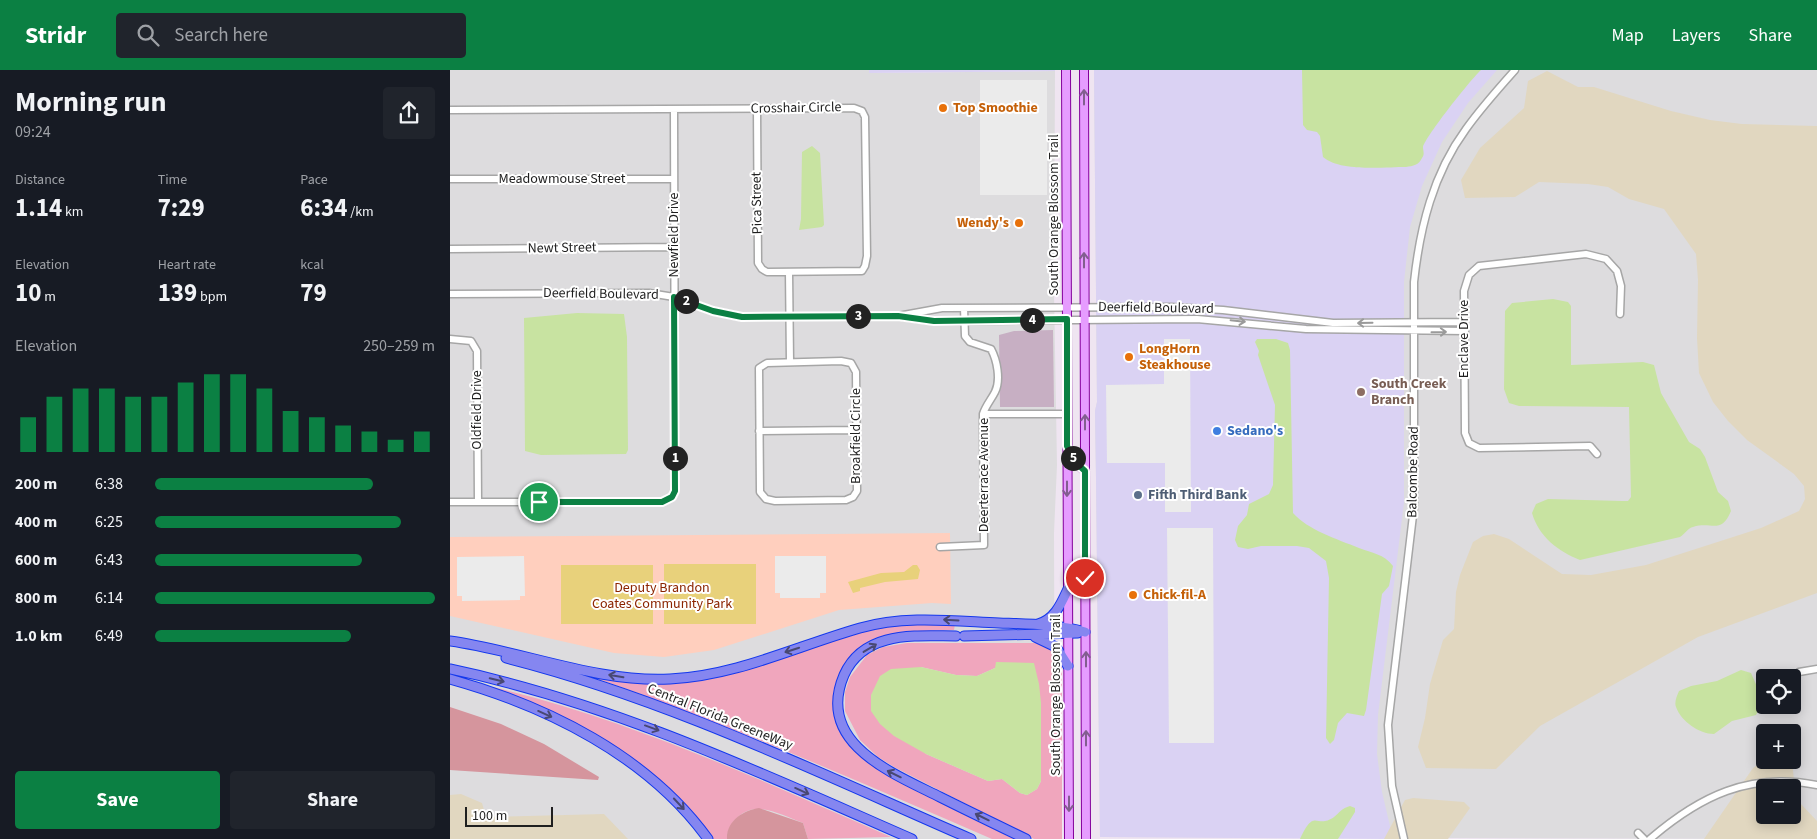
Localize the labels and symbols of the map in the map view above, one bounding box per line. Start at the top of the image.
one-way arrow [1079,90,1089,106]
street label: Crosshair Circle [750,97,842,119]
place label: Top Smoothie [953,98,1038,118]
marker: Top Smoothie [937,102,949,114]
street label: South Orange Blossom Trail [1044,134,1064,296]
street label: Meadowmouse Street [499,169,626,189]
street label: Pica Street [746,171,768,234]
street label: Newfield Drive [664,192,684,278]
place label: Wendy's [957,213,1009,233]
marker: Wendy's [1013,217,1025,229]
street label: Newt Street [527,237,597,259]
one-way arrow [1079,252,1089,268]
street label: Deerfield Boulevard [543,283,659,305]
pin: 2 [674,288,698,314]
street label: Deerfield Boulevard [1098,297,1214,319]
street label: Enclave Drive [1454,300,1474,378]
pin: 3 [846,304,870,328]
pin: 4 [1020,308,1044,332]
one-way arrow [1230,317,1246,326]
one-way arrow [1357,318,1374,328]
one-way arrow [1431,327,1447,337]
place label: LongHorn Steakhouse [1139,339,1211,375]
marker: LongHorn Steakhouse [1123,351,1135,363]
street label: Oldfield Drive [467,370,487,450]
place label: South Creek Branch [1371,374,1447,410]
marker: South Creek Branch [1355,386,1367,398]
street label: Broakfield Circle [846,388,866,484]
one-way arrow [1080,415,1090,431]
street label: Deerterrace Avenue [974,418,994,532]
place label: Sedano's [1227,421,1283,441]
marker: Sedano's [1211,425,1223,437]
street label: Balcombe Road [1402,426,1424,518]
pin: 1 [662,446,688,470]
pin: 5 [1060,446,1086,470]
one-way arrow [1062,480,1072,497]
pin [518,481,560,523]
place label: Fifth Third Bank [1148,485,1247,505]
marker: Fifth Third Bank [1132,489,1144,501]
pin [1064,557,1106,599]
park label: Deputy Brandon Coates Community Park [592,578,732,614]
place label: Chick-fil-A [1143,585,1207,605]
marker: Chick-fil-A [1127,589,1139,601]
street label: South Orange Blossom Trail [1046,614,1066,776]
one-way arrow [943,616,959,625]
one-way arrow [862,642,876,652]
one-way arrow [785,645,801,655]
one-way arrow [1081,652,1091,668]
one-way arrow [609,671,625,681]
one-way arrow [489,676,505,685]
street label: Central Florida GreeneWay [644,679,796,756]
one-way arrow [537,709,552,719]
one-way arrow [644,724,660,733]
one-way arrow [1081,730,1091,746]
one-way arrow [887,769,902,778]
one-way arrow [794,787,809,797]
one-way arrow [1064,796,1074,812]
one-way arrow [673,798,685,811]
scale bar [465,804,552,827]
one-way arrow [975,812,990,822]

